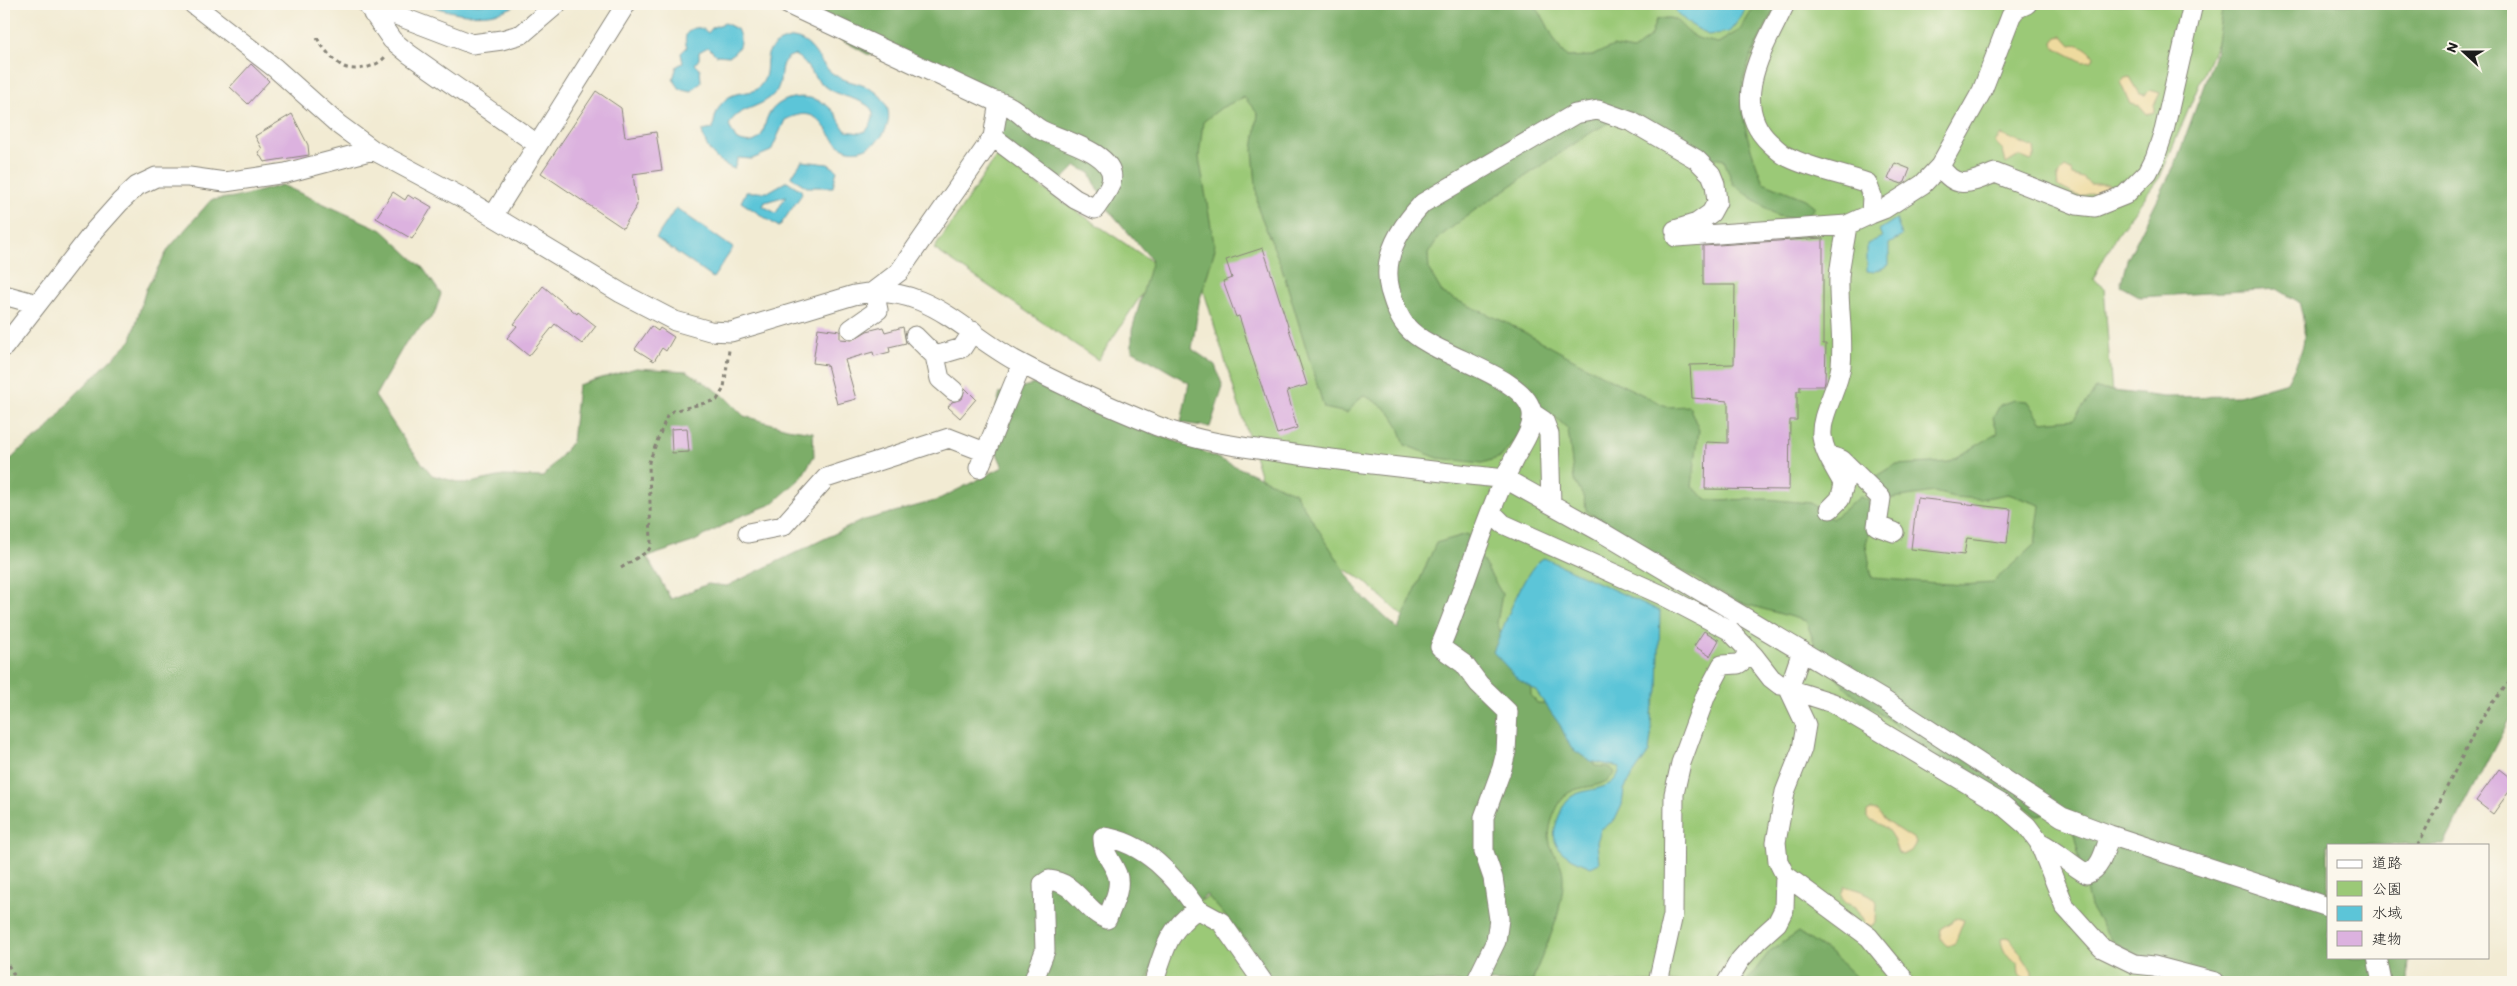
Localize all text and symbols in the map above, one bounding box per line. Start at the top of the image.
north arrow [2440,28,2490,78]
text: N [2443,40,2462,55]
legend [2327,844,2490,958]
text: 道路 [2372,854,2402,872]
text: 公園 [2372,880,2402,898]
text: 水域 [2372,904,2402,922]
text: 建物 [2372,930,2402,948]

